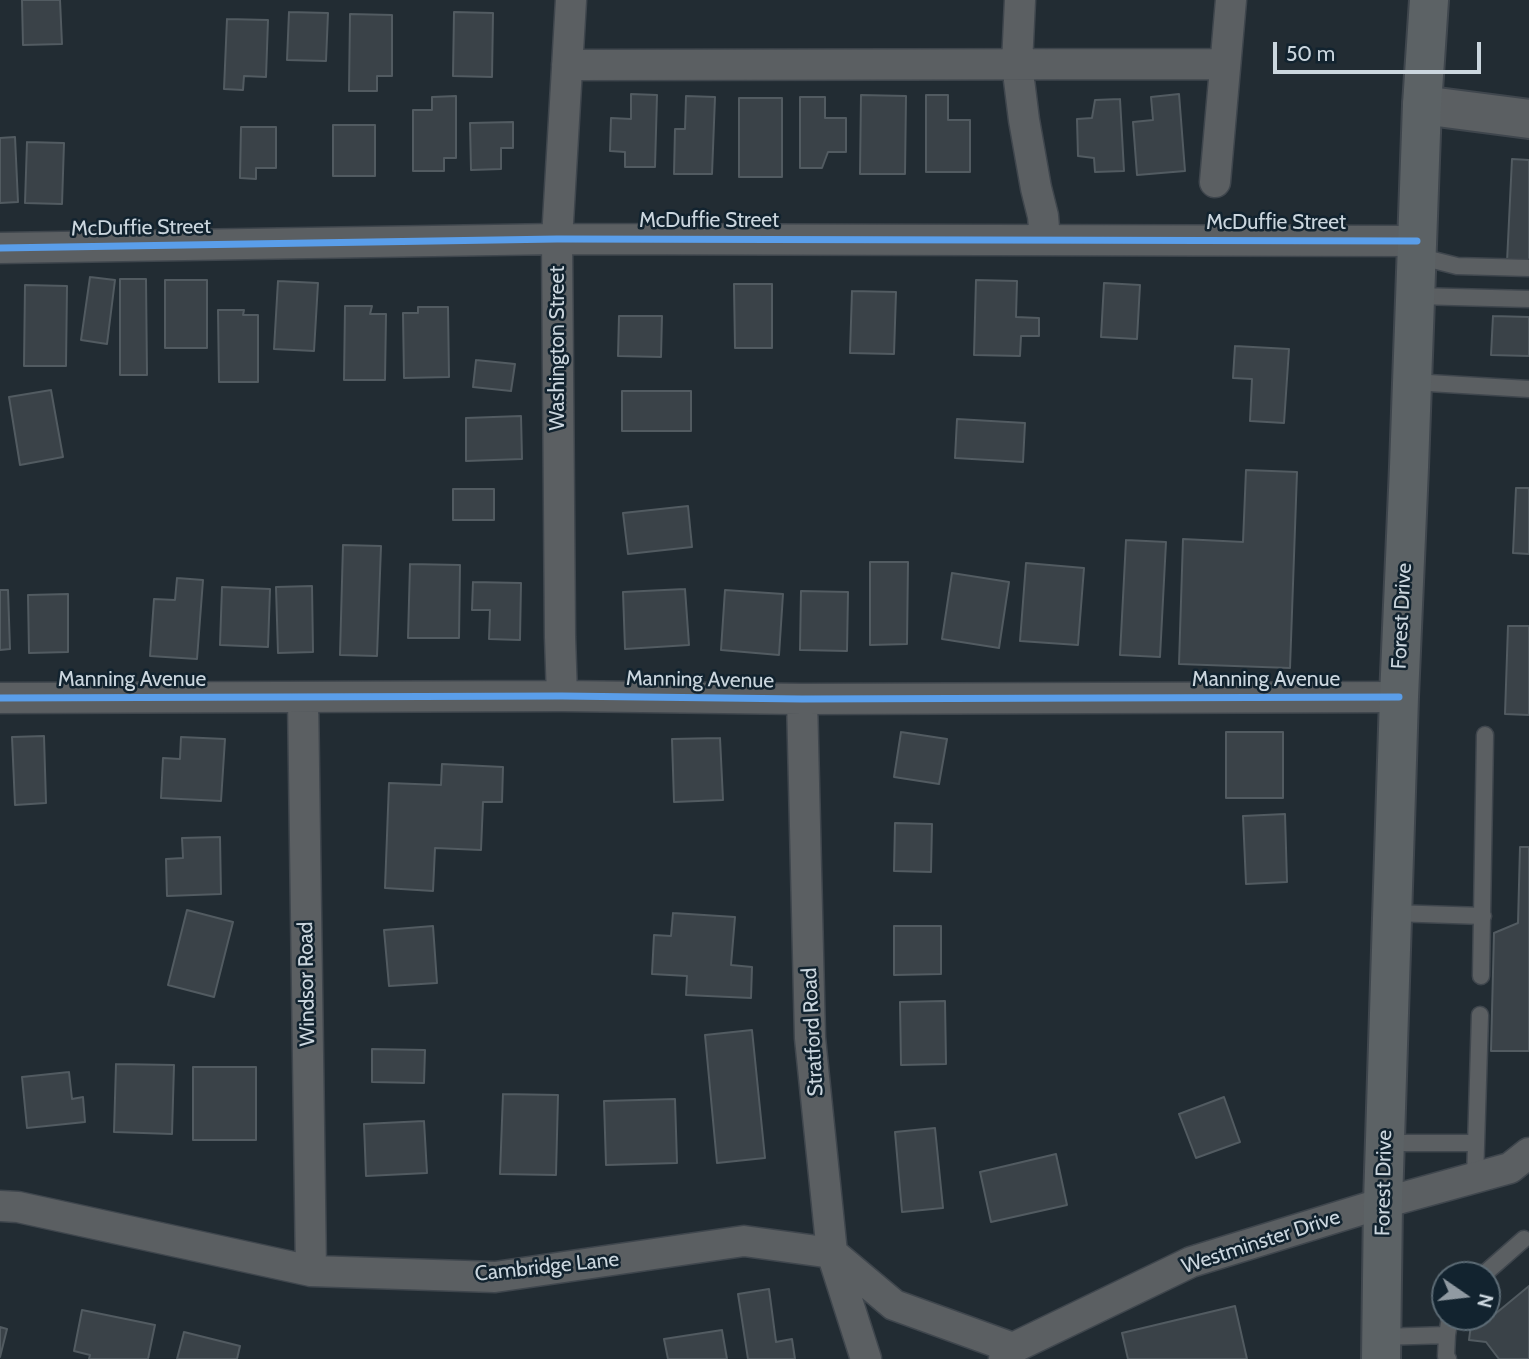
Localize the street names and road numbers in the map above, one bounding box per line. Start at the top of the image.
street label: McDuffie Street [639,208,779,234]
street label: McDuffie Street [1206,210,1346,236]
street label: McDuffie Street [71,214,211,242]
street label: Washington Street [545,266,571,430]
street label: Forest Drive [1387,562,1417,670]
street label: Manning Avenue [626,666,774,694]
street label: Manning Avenue [58,667,206,693]
street label: Manning Avenue [1192,667,1340,693]
street label: Windsor Road [293,921,321,1047]
street label: Stratford Road [797,967,829,1097]
street label: Forest Drive [1370,1130,1398,1236]
street label: Westminster Drive [1179,1205,1343,1279]
street label: Cambridge Lane [474,1247,620,1287]

